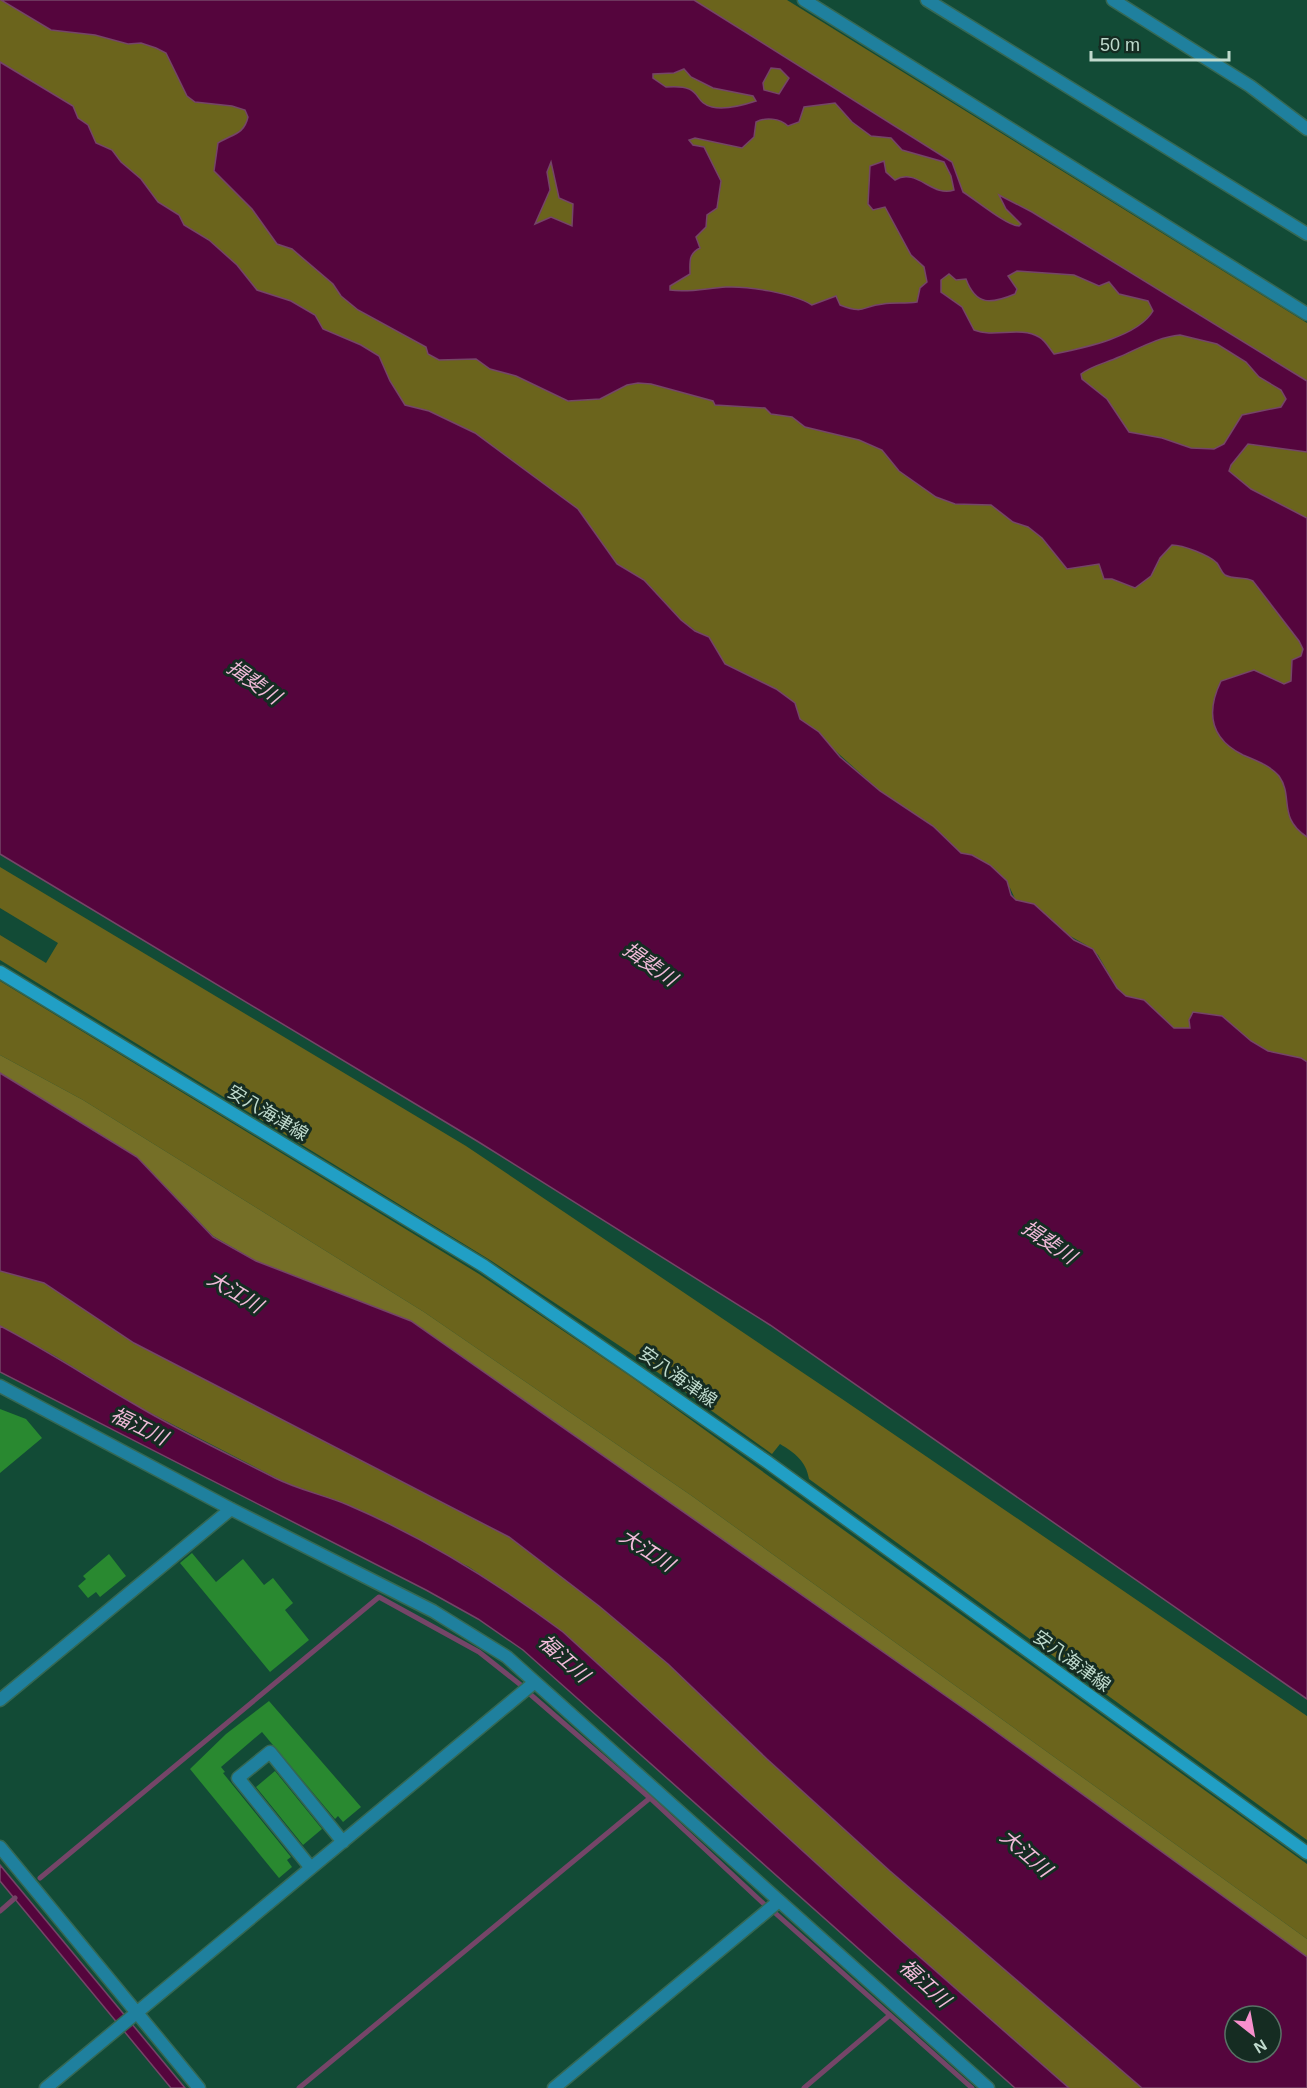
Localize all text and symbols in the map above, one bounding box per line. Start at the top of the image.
scale bar [1091,24,1229,62]
text: 50 m [1100,35,1140,55]
water label: 揖斐川 [223,656,287,709]
water label: 揖斐川 [619,938,683,991]
street label: 安八海津線 [224,1081,312,1145]
water label: 揖斐川 [1018,1216,1082,1269]
water label: 大江川 [204,1267,268,1318]
street label: 安八海津線 [635,1343,721,1411]
water label: 福江川 [107,1403,173,1450]
water label: 大江川 [616,1524,680,1577]
street label: 安八海津線 [1030,1626,1114,1696]
water label: 福江川 [534,1630,595,1688]
water label: 大江川 [996,1825,1057,1882]
water label: 福江川 [895,1955,956,2013]
north arrow [1223,2004,1283,2064]
text: N [1251,2036,1270,2057]

